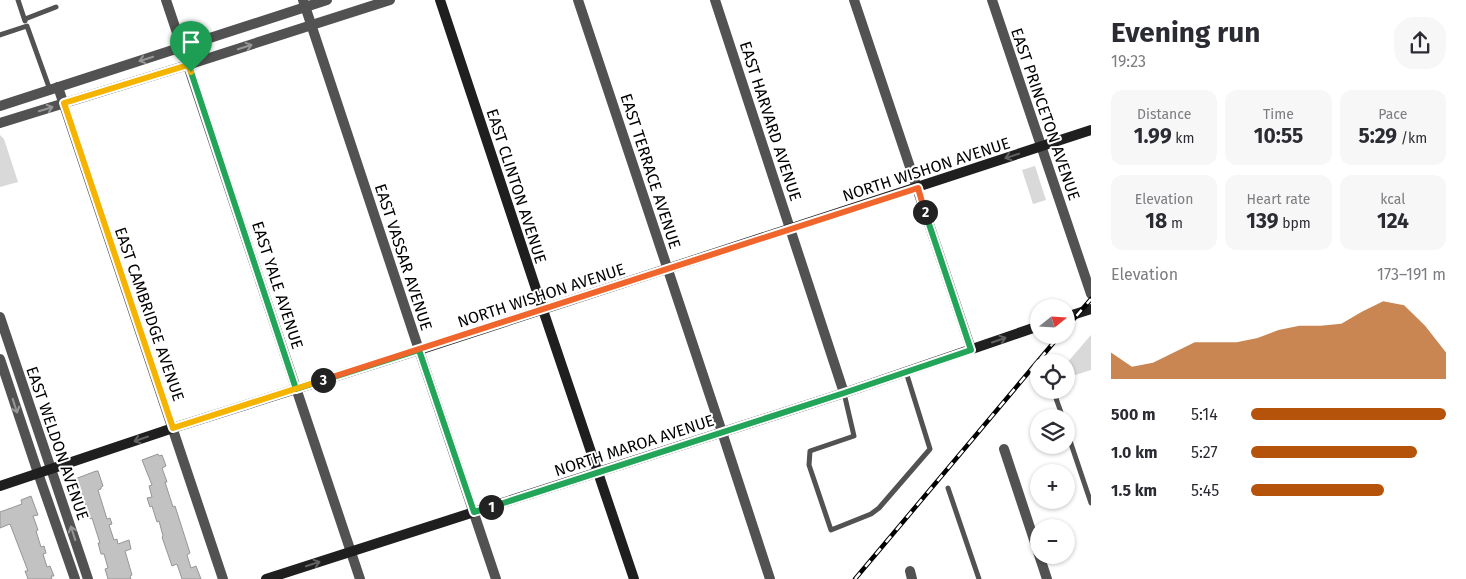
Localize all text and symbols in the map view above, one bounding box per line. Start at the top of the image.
text: Evening run [1111,16,1260,49]
button: share [1394,17,1446,69]
pin [170,21,212,72]
street label: EAST PRINCETON AVENUE [1007,25,1084,203]
icon: arrive [177,28,205,56]
street label: EAST HARVARD AVENUE [736,39,805,203]
one-way arrow [236,41,252,51]
text: 19:23 [1111,52,1146,71]
one-way arrow [138,55,154,64]
street label: EAST TERRACE AVENUE [616,91,685,251]
one-way arrow [38,103,54,113]
street label: EAST CLINTON AVENUE [483,106,551,266]
text: Distance [1137,106,1191,123]
text: Time [1263,106,1294,123]
text: Pace [1378,106,1407,123]
text: 1.99 [1134,123,1172,149]
text: 10:55 [1254,123,1303,149]
text: 5:29 [1358,123,1397,149]
text: km [1172,130,1195,147]
text: /km [1397,130,1427,147]
street label: NORTH WISHON AVENUE [840,133,1012,206]
one-way arrow [1004,152,1020,162]
street label: EAST VASSAR AVENUE [371,181,436,333]
text: Elevation [1135,191,1194,208]
text: Heart rate [1247,191,1310,208]
text: kcal [1380,191,1405,208]
pin: 2 [912,200,938,224]
text: 2 [922,204,929,221]
text: 18 [1145,208,1167,234]
text: 139 [1246,208,1278,234]
text: 124 [1377,208,1409,234]
text: m [1167,215,1183,232]
text: bpm [1278,215,1311,232]
street label: EAST YALE AVENUE [248,219,307,351]
street label: EAST CAMBRIDGE AVENUE [111,225,188,404]
street label: NORTH WISHON AVENUE [455,259,627,332]
text: Elevation [1111,265,1178,284]
text: 173–191 m [1377,265,1446,284]
north arrow [1030,299,1075,344]
map controls [1030,299,1075,564]
one-way arrow [991,335,1007,344]
button: locate [1030,354,1075,399]
street label: EAST WELDON AVENUE [22,364,93,523]
pin: 3 [310,368,336,392]
text: 3 [320,372,327,389]
one-way arrow [11,397,21,413]
text: 500 m [1111,405,1156,424]
text: 5:14 [1191,405,1218,424]
button: layers [1030,409,1075,454]
street label: NORTH MAROA AVENUE [552,411,716,480]
one-way arrow [133,434,149,444]
text: 1.0 km [1111,443,1158,462]
text: 5:27 [1191,443,1218,462]
button: + [1030,464,1075,509]
text: 1.5 km [1111,481,1157,500]
text: 5:45 [1191,481,1219,500]
pin: 1 [478,494,504,520]
text: 1 [488,499,495,516]
button: − [1030,519,1075,564]
one-way arrow [68,525,77,541]
one-way arrow [304,559,320,568]

